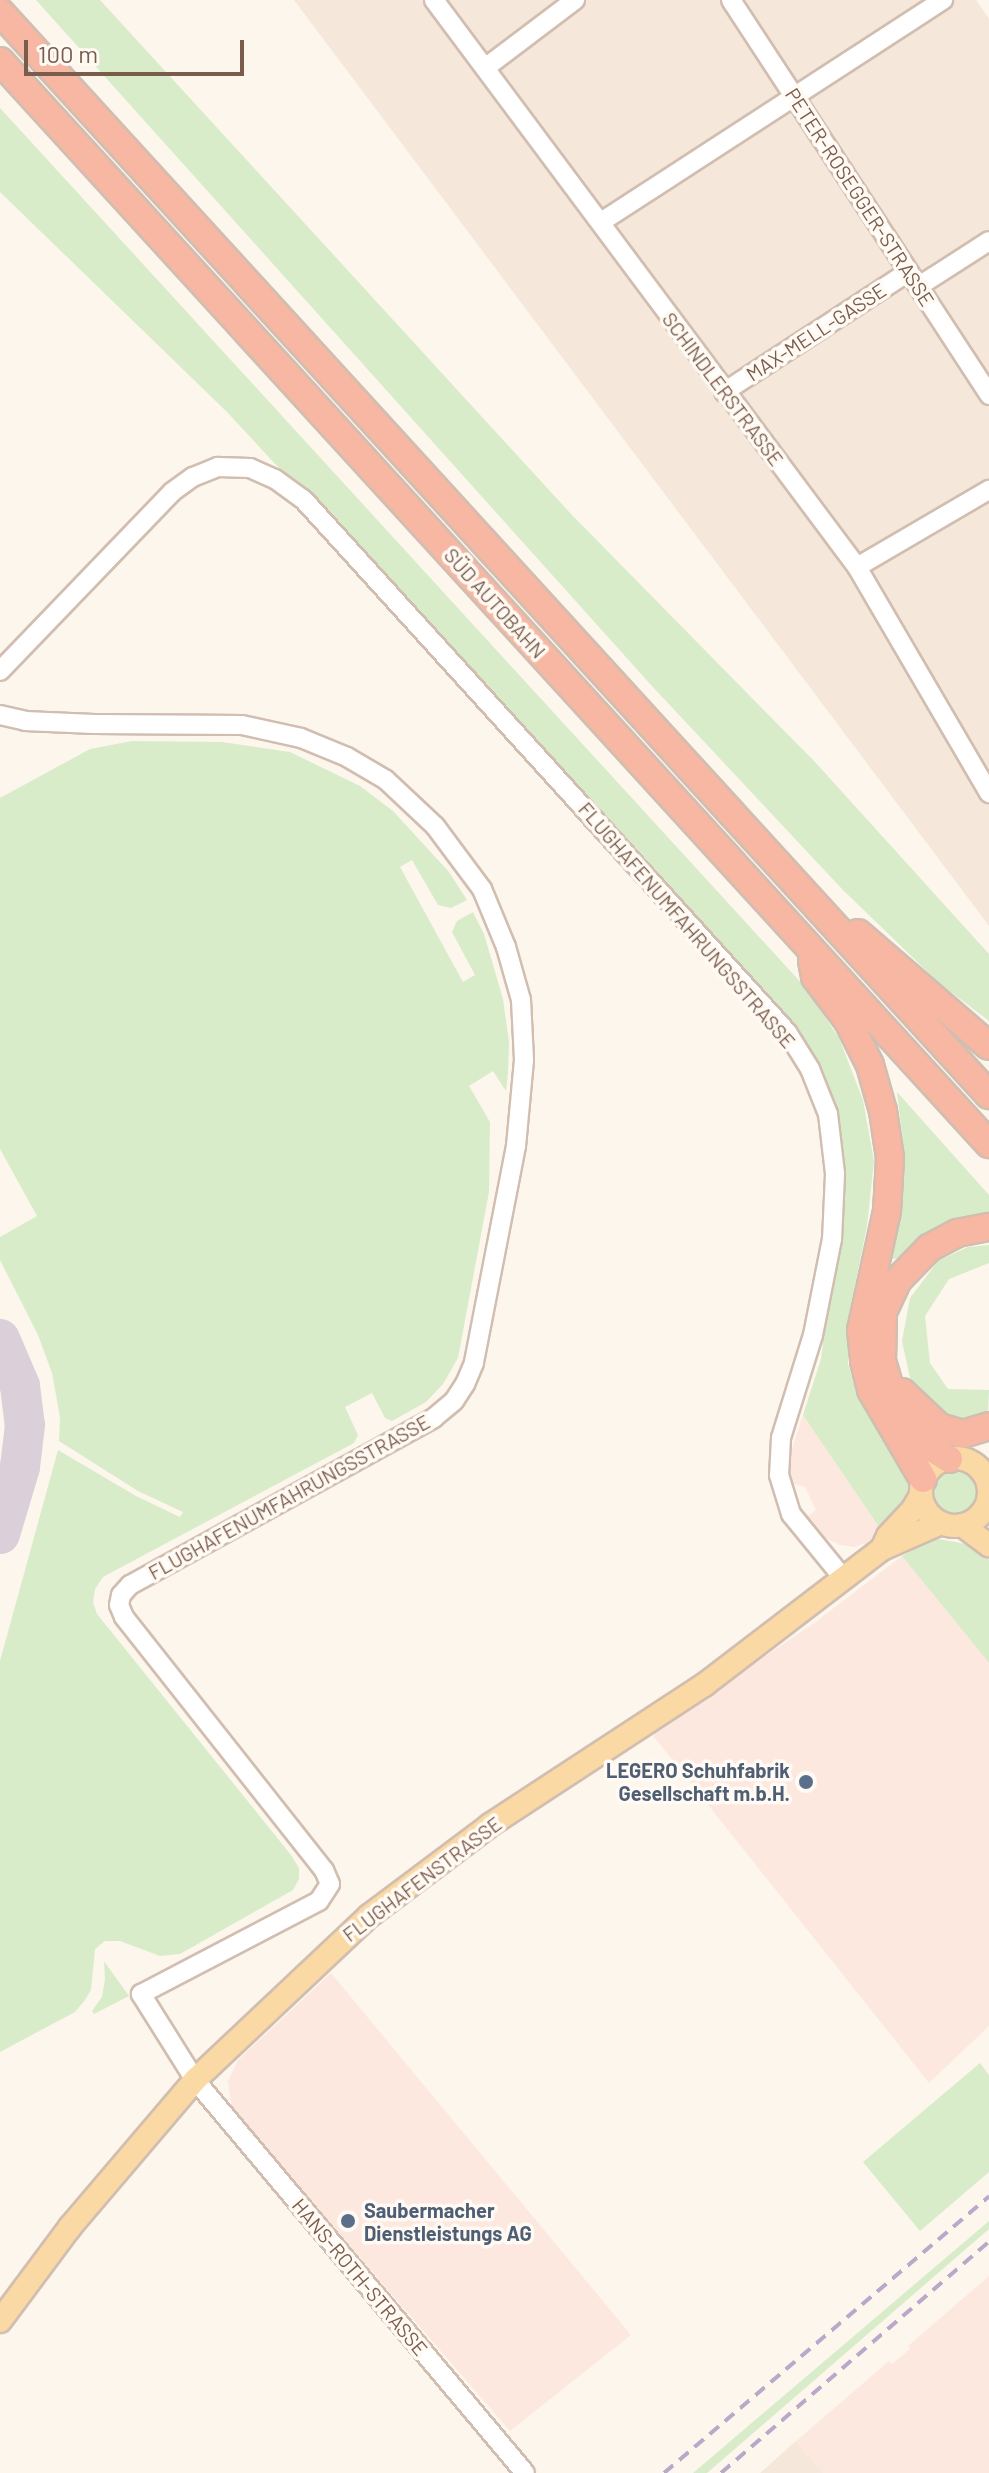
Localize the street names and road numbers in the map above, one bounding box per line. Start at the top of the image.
street label: PETER-ROSEGGER-STRASSE [780,83,940,311]
street label: MAX-MELL-GASSE [742,278,890,386]
street label: SCHINDLERSTRASSE [657,308,789,470]
street label: SÜD AUTOBAHN [439,543,551,663]
street label: FLUGHAFENUMFAHRUNGSSTRASSE [574,797,800,1053]
street label: FLUGHAFENUMFAHRUNGSSTRASSE [144,1409,434,1585]
street label: FLUGHAFENSTRASSE [338,1811,506,1947]
street label: HANS-ROTH-STRASSE [287,2194,433,2360]

